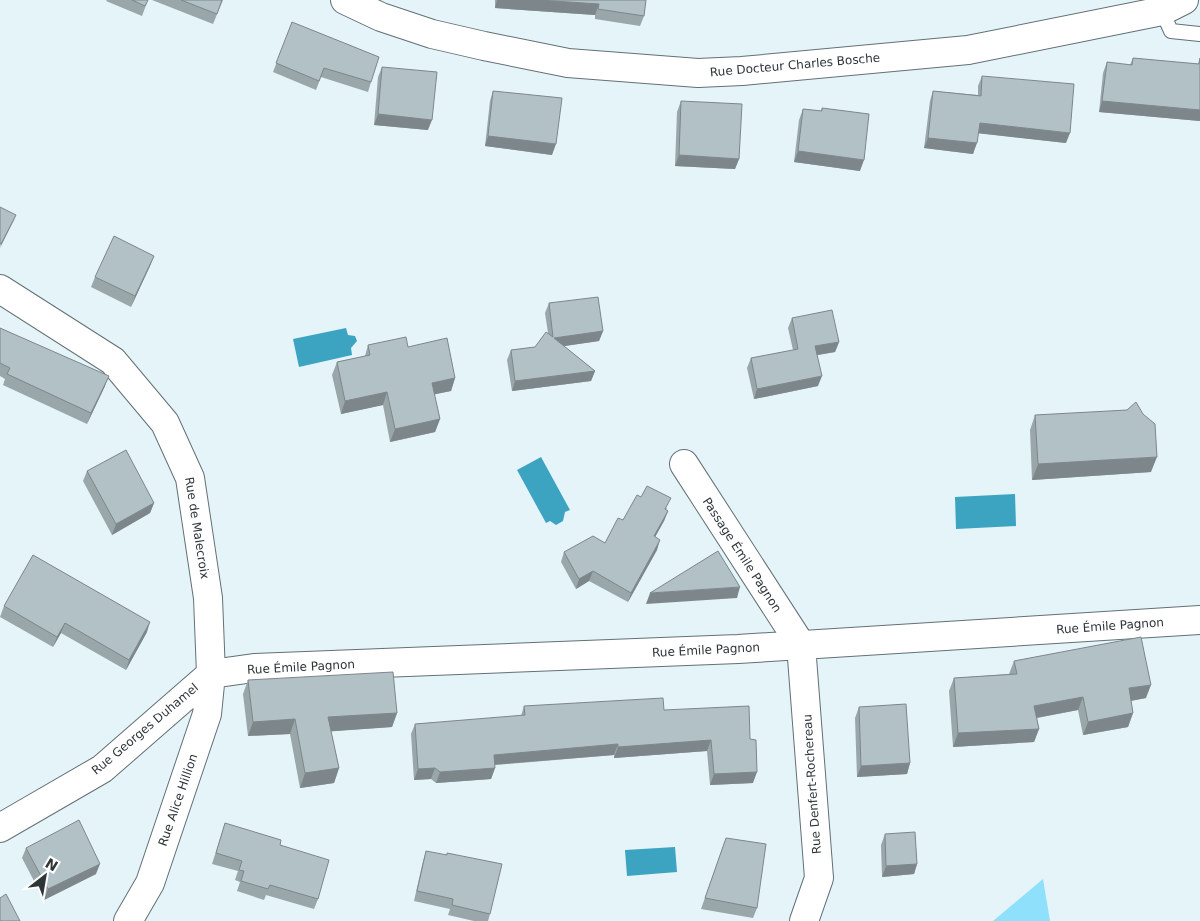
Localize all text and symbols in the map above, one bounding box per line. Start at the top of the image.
street label: Rue Docteur Charles Bosche [709,51,881,79]
street label: Rue de Malecroix [182,476,212,580]
street label: Passage Émile Pagnon [700,494,785,615]
street label: Rue Émile Pagnon [1056,614,1164,637]
street label: Rue Émile Pagnon [652,639,760,660]
street label: Rue Émile Pagnon [247,656,355,677]
street label: Rue Georges Duhamel [89,680,201,778]
street label: Rue Denfert-Rochereau [800,714,824,854]
street label: Rue Alice Hillion [156,752,200,848]
north arrow [20,851,70,901]
text: N [43,855,61,875]

